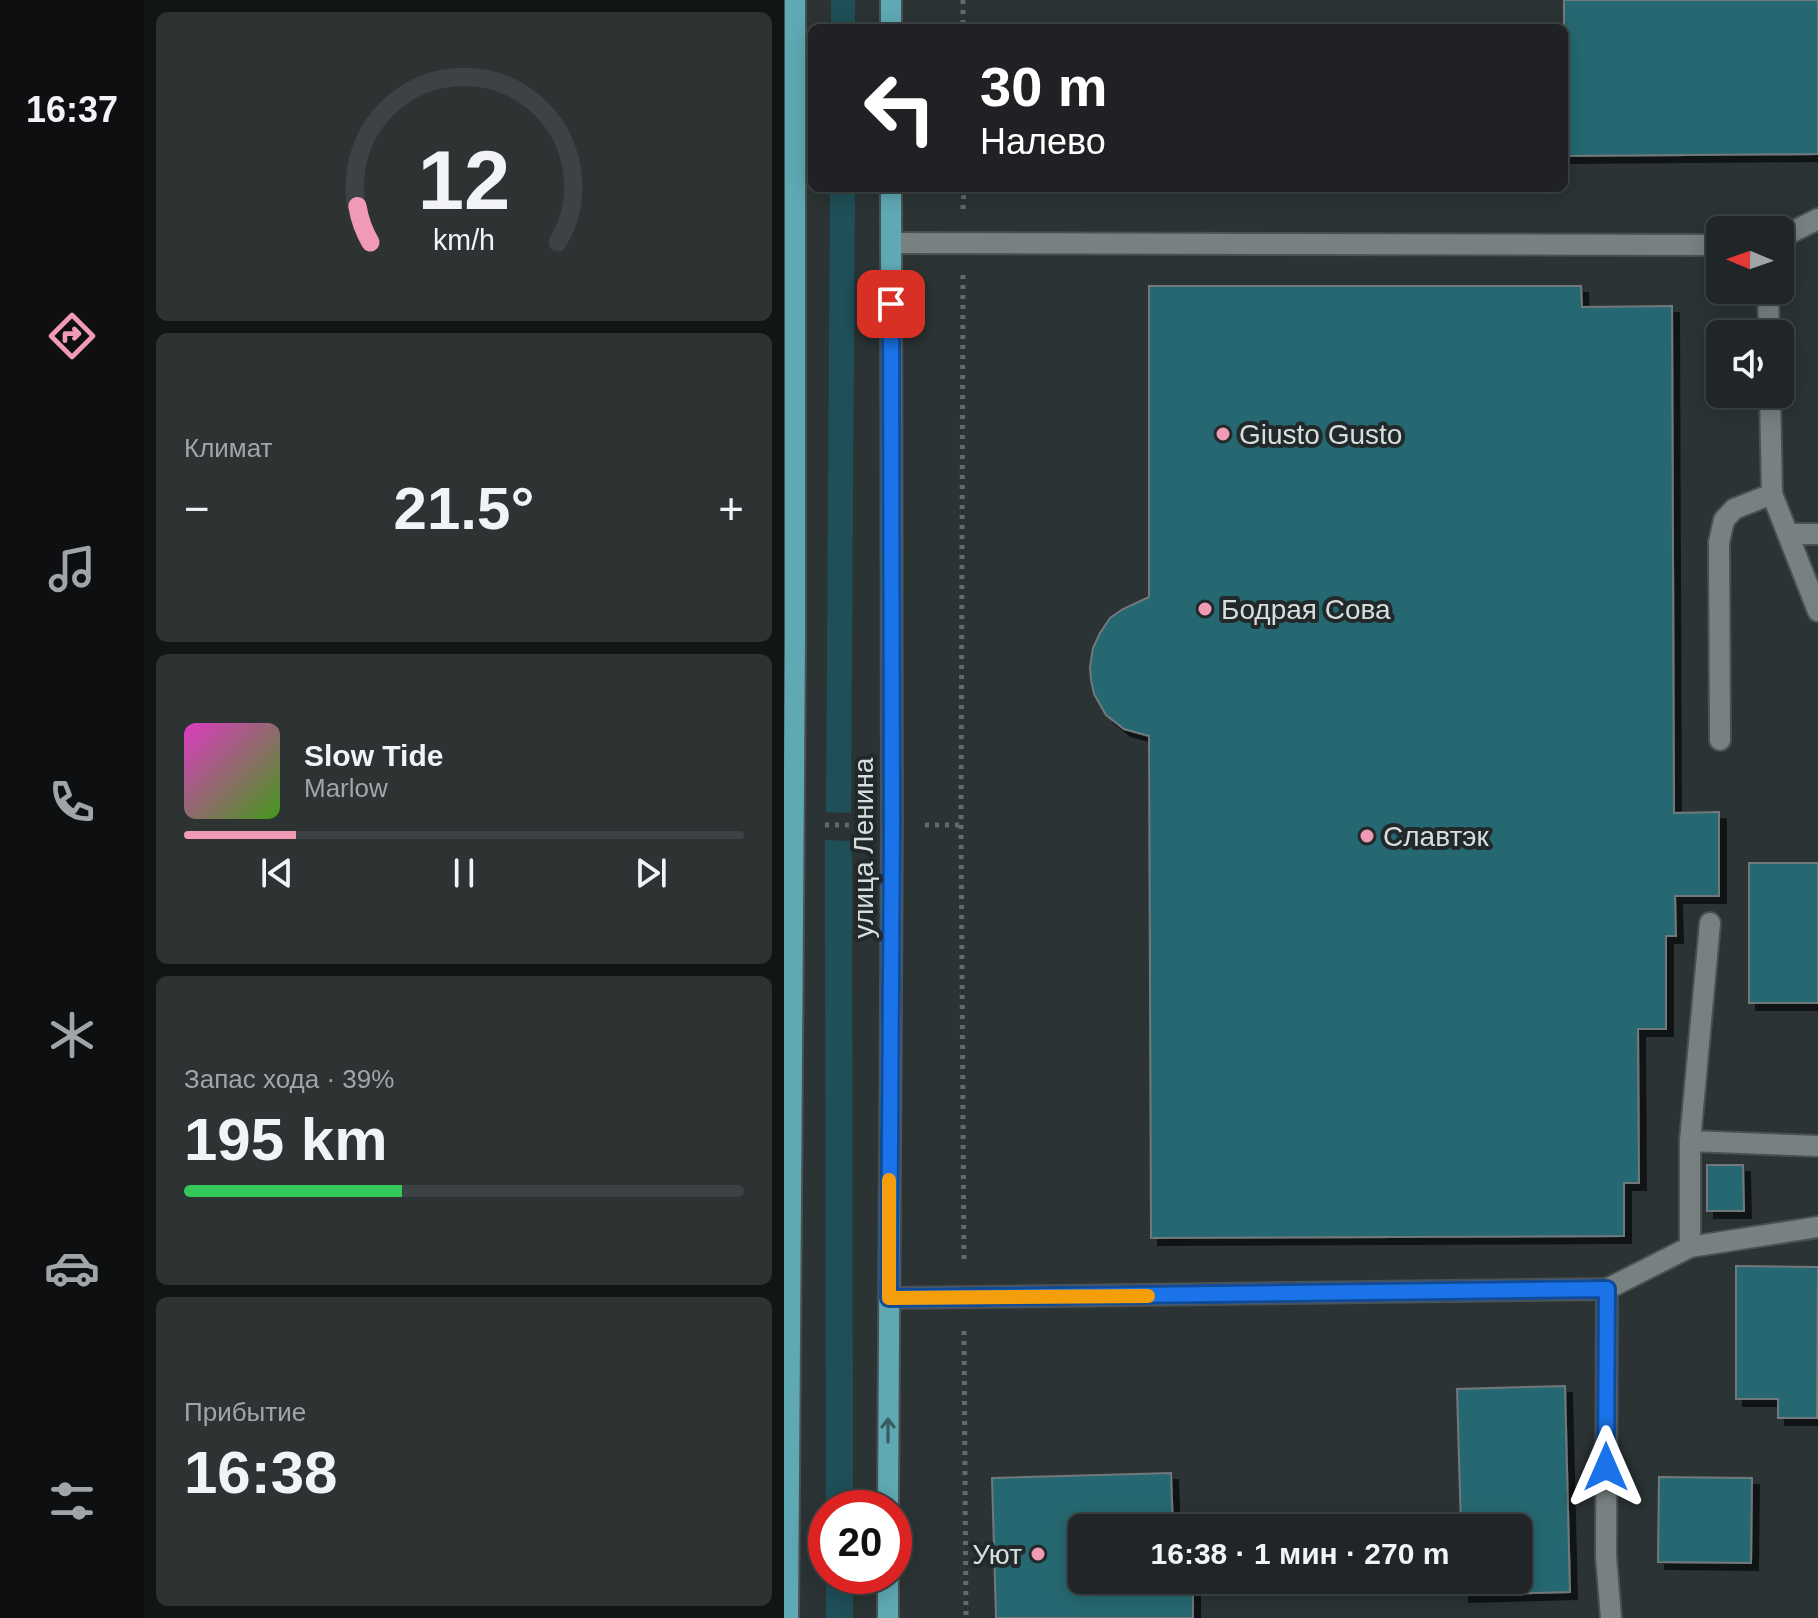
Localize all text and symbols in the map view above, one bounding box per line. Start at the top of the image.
text: 30 m [980,55,1108,118]
icon: left [848,56,952,160]
text: 16:37 [26,89,118,130]
text: Налево [980,121,1106,162]
text: 12 [418,133,510,226]
north arrow [1706,216,1794,304]
map controls [1706,216,1794,408]
text: km/h [433,224,495,256]
pin [857,270,925,338]
icon: arrive [869,282,913,326]
icon: directions [44,308,100,364]
button: sound [1706,320,1794,408]
place label: Giusto Gusto [1239,419,1402,450]
marker: Giusto Gusto [1214,425,1232,443]
text: Климат [184,433,273,463]
text: 21.5° [394,475,534,542]
text: − [184,484,210,533]
text: + [718,484,744,533]
icon: music [44,541,100,597]
place label: Бодрая Сова [1221,594,1391,625]
marker: Бодрая Сова [1196,600,1214,618]
text: Slow Tide [304,739,443,772]
street label: улица Ленина [848,757,879,938]
text: Marlow [304,773,388,803]
icon: phone [44,774,100,830]
place label: Славтэк [1383,821,1490,852]
marker: Славтэк [1358,827,1376,845]
icon: previous [255,851,299,895]
icon: pause [442,851,486,895]
icon: next [629,851,673,895]
icon: climate [44,1007,100,1063]
text: Запас хода · 39% [184,1064,394,1094]
text: 195 km [184,1106,388,1173]
icon: car [44,1240,100,1296]
text: Прибытие [184,1397,306,1427]
one-way arrow [880,1417,896,1444]
position arrow [1564,1425,1648,1509]
text: 16:38 [184,1439,337,1506]
icon: filters [44,1473,100,1529]
speed limit sign: 20 [808,1490,912,1594]
text: 16:38 · 1 мин · 270 m [1151,1537,1449,1570]
place label: Уют [972,1539,1022,1570]
marker: Уют [1029,1545,1047,1563]

